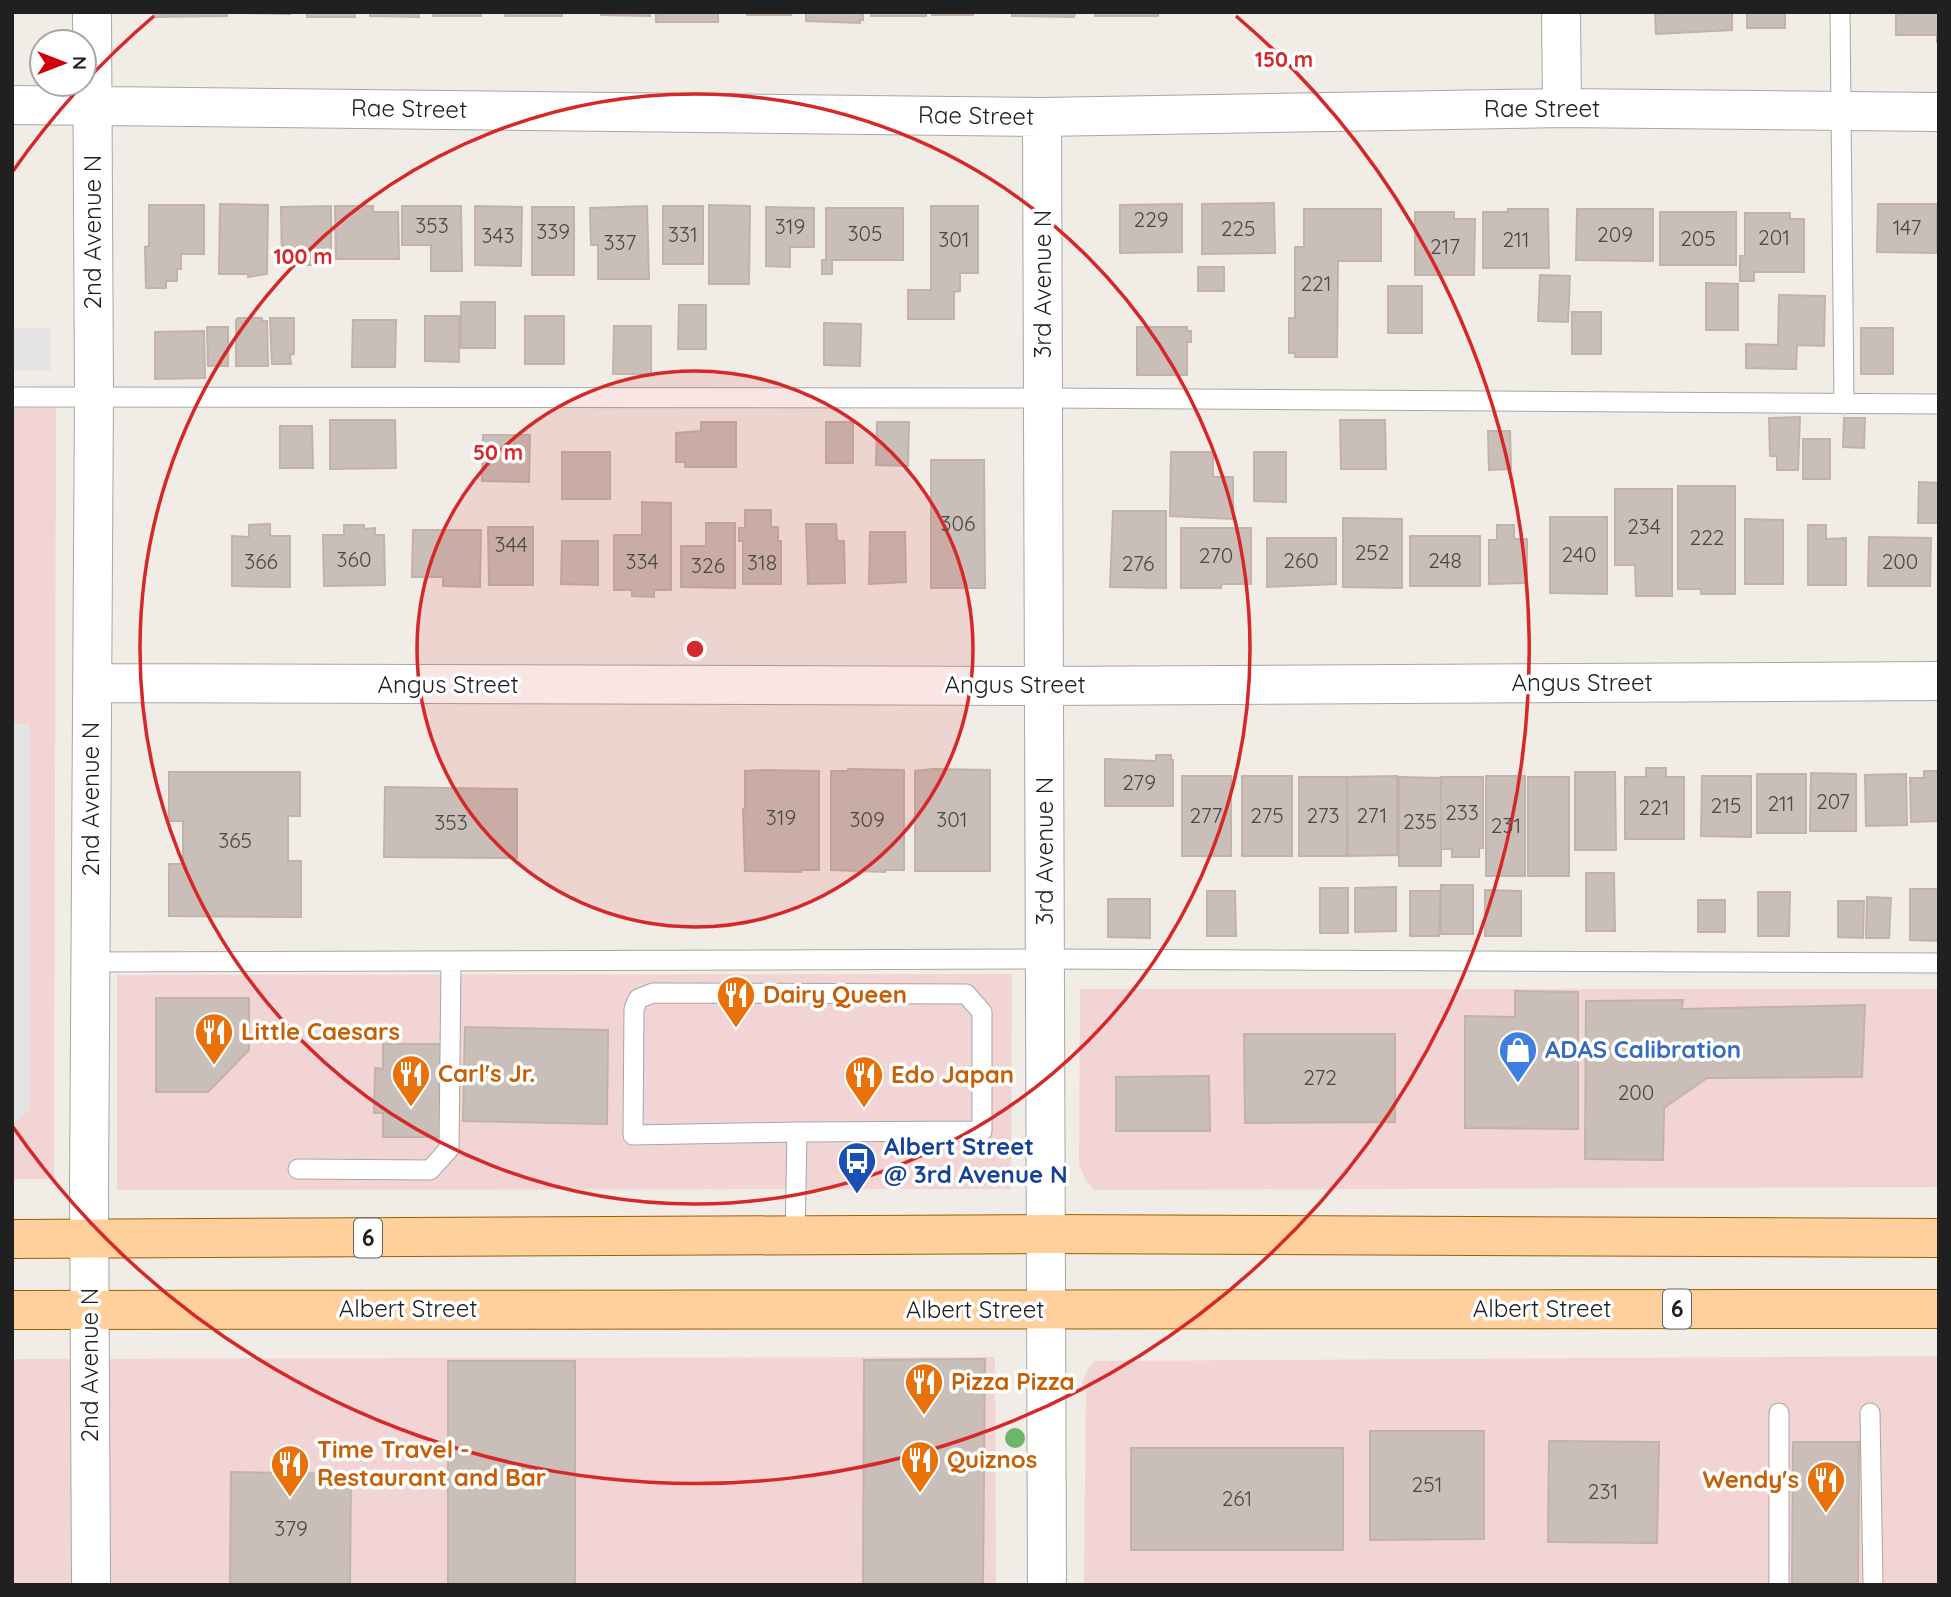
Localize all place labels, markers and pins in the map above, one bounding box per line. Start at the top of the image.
centre of rings [683,637,707,661]
restaurant icon: Dairy Queen [715,974,757,1029]
place label: Dairy Queen [763,979,907,1009]
restaurant icon: Little Caesars [193,1011,235,1066]
place label: Little Caesars [241,1016,400,1046]
shop icon: ADAS Calibration [1497,1029,1539,1084]
place label: ADAS Calibration [1545,1034,1741,1064]
restaurant icon: Carl's Jr. [390,1053,432,1108]
restaurant icon: Edo Japan [843,1054,885,1109]
place label: Carl's Jr. [438,1058,535,1088]
place label: Edo Japan [891,1059,1014,1089]
place label: Albert Street @ 3rd Avenue N [884,1131,1068,1189]
bus stop icon: Albert Street @ 3rd Avenue N [836,1140,878,1195]
restaurant icon: Pizza Pizza [903,1361,945,1416]
place label: Pizza Pizza [951,1366,1075,1396]
place label: Time Travel - Restaurant and Bar [317,1434,546,1492]
restaurant icon: Quiznos [899,1439,941,1494]
restaurant icon: Time Travel - Restaurant and Bar [269,1443,311,1498]
place label: Quiznos [947,1444,1037,1474]
restaurant icon: Wendy's [1805,1459,1847,1514]
place label: Wendy's [1702,1464,1799,1494]

